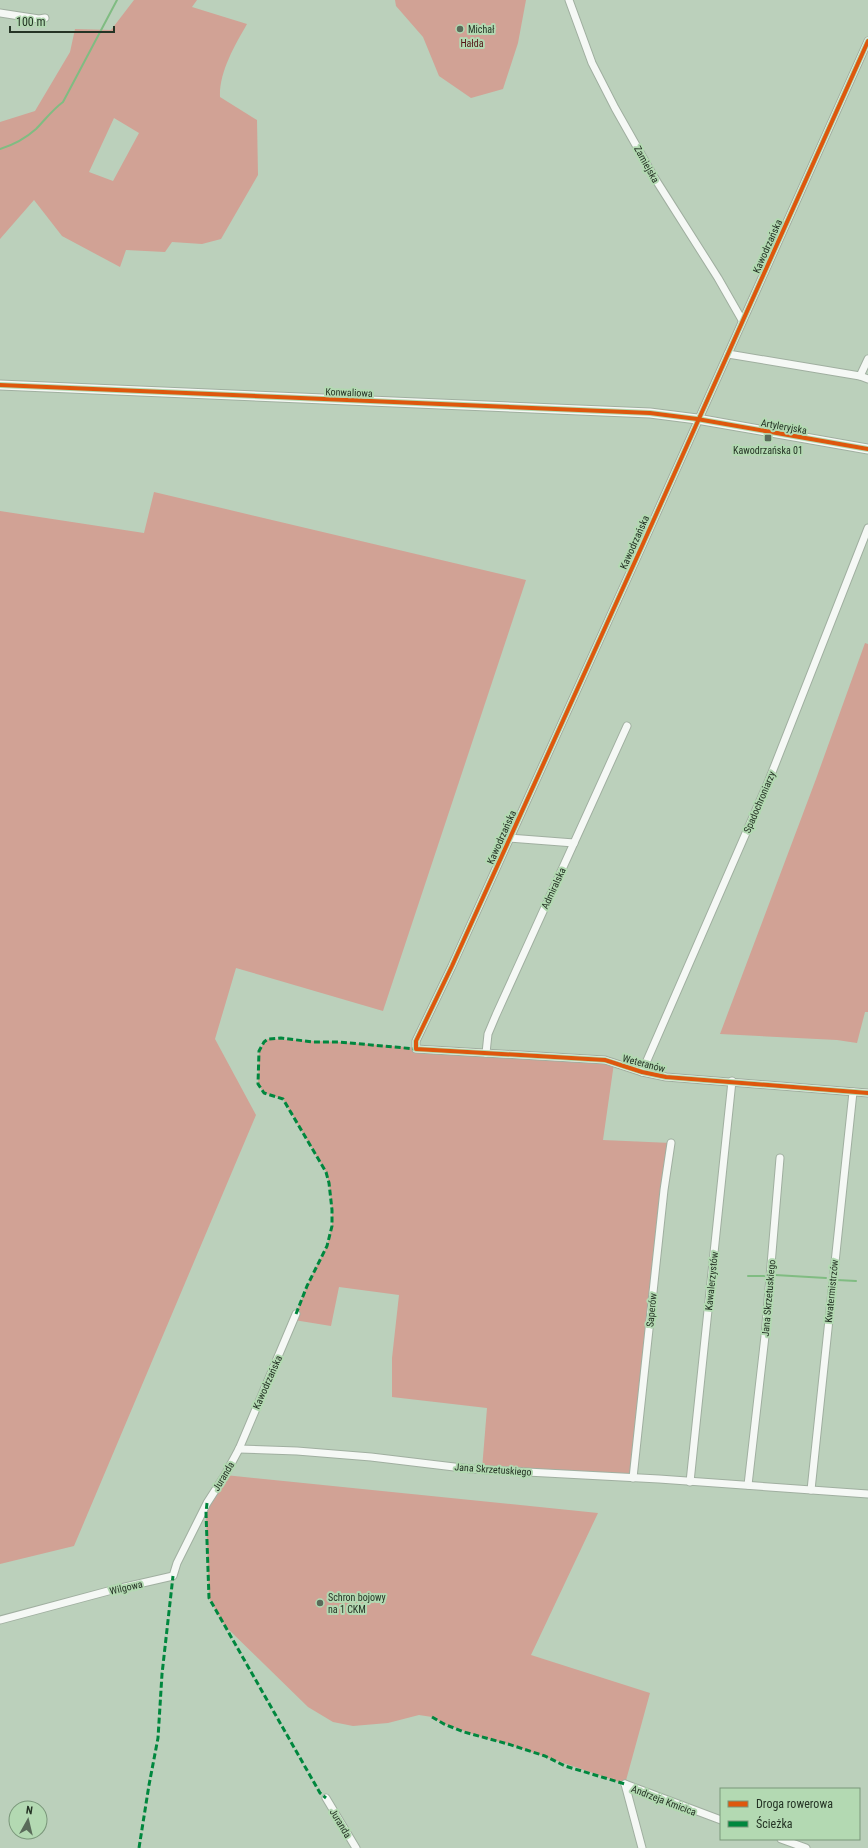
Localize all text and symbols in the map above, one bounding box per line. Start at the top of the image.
scale bar [10,8,114,34]
text: 100 m [16,15,46,29]
marker: Michał [455,24,465,34]
place label: Michał [468,24,495,35]
park label: Hałda [460,38,484,49]
street label: Zamiejska [632,144,661,185]
street label: Kawodrzańska [751,217,784,275]
street label: Konwaliowa [325,386,373,399]
street label: Artyleryjska [760,417,808,436]
marker: Kawodrzańska 01 [763,433,773,443]
place label: Kawodrzańska 01 [733,445,803,456]
street label: Kawodrzańska [618,513,651,571]
street label: Spadochroniarzy [742,770,777,835]
street label: Kawodrzańska [485,808,518,866]
street label: Admiralska [539,866,568,911]
street label: Weteranów [621,1053,667,1075]
street label: Kawalerzystów [703,1251,720,1311]
street label: Kwatermistrzów [823,1258,840,1323]
street label: Jana Skrzetuskiego [760,1259,777,1337]
street label: Saperów [644,1292,659,1328]
street label: Kawodrzańska [251,1353,284,1411]
street label: Juranda [210,1460,236,1493]
street label: Jana Skrzetuskiego [454,1461,532,1478]
street label: Wilgowa [109,1578,144,1597]
place label: Schron bojowy na 1 CKM [328,1592,386,1615]
marker: Schron bojowy na 1 CKM [315,1598,325,1608]
street label: Andrzeja Kmicica [630,1783,698,1818]
legend [720,1788,860,1840]
text: Droga rowerowa [756,1797,833,1811]
north arrow [8,1800,48,1840]
text: N [25,1804,34,1818]
street label: Juranda [328,1807,354,1840]
text: Ścieżka [756,1816,793,1831]

